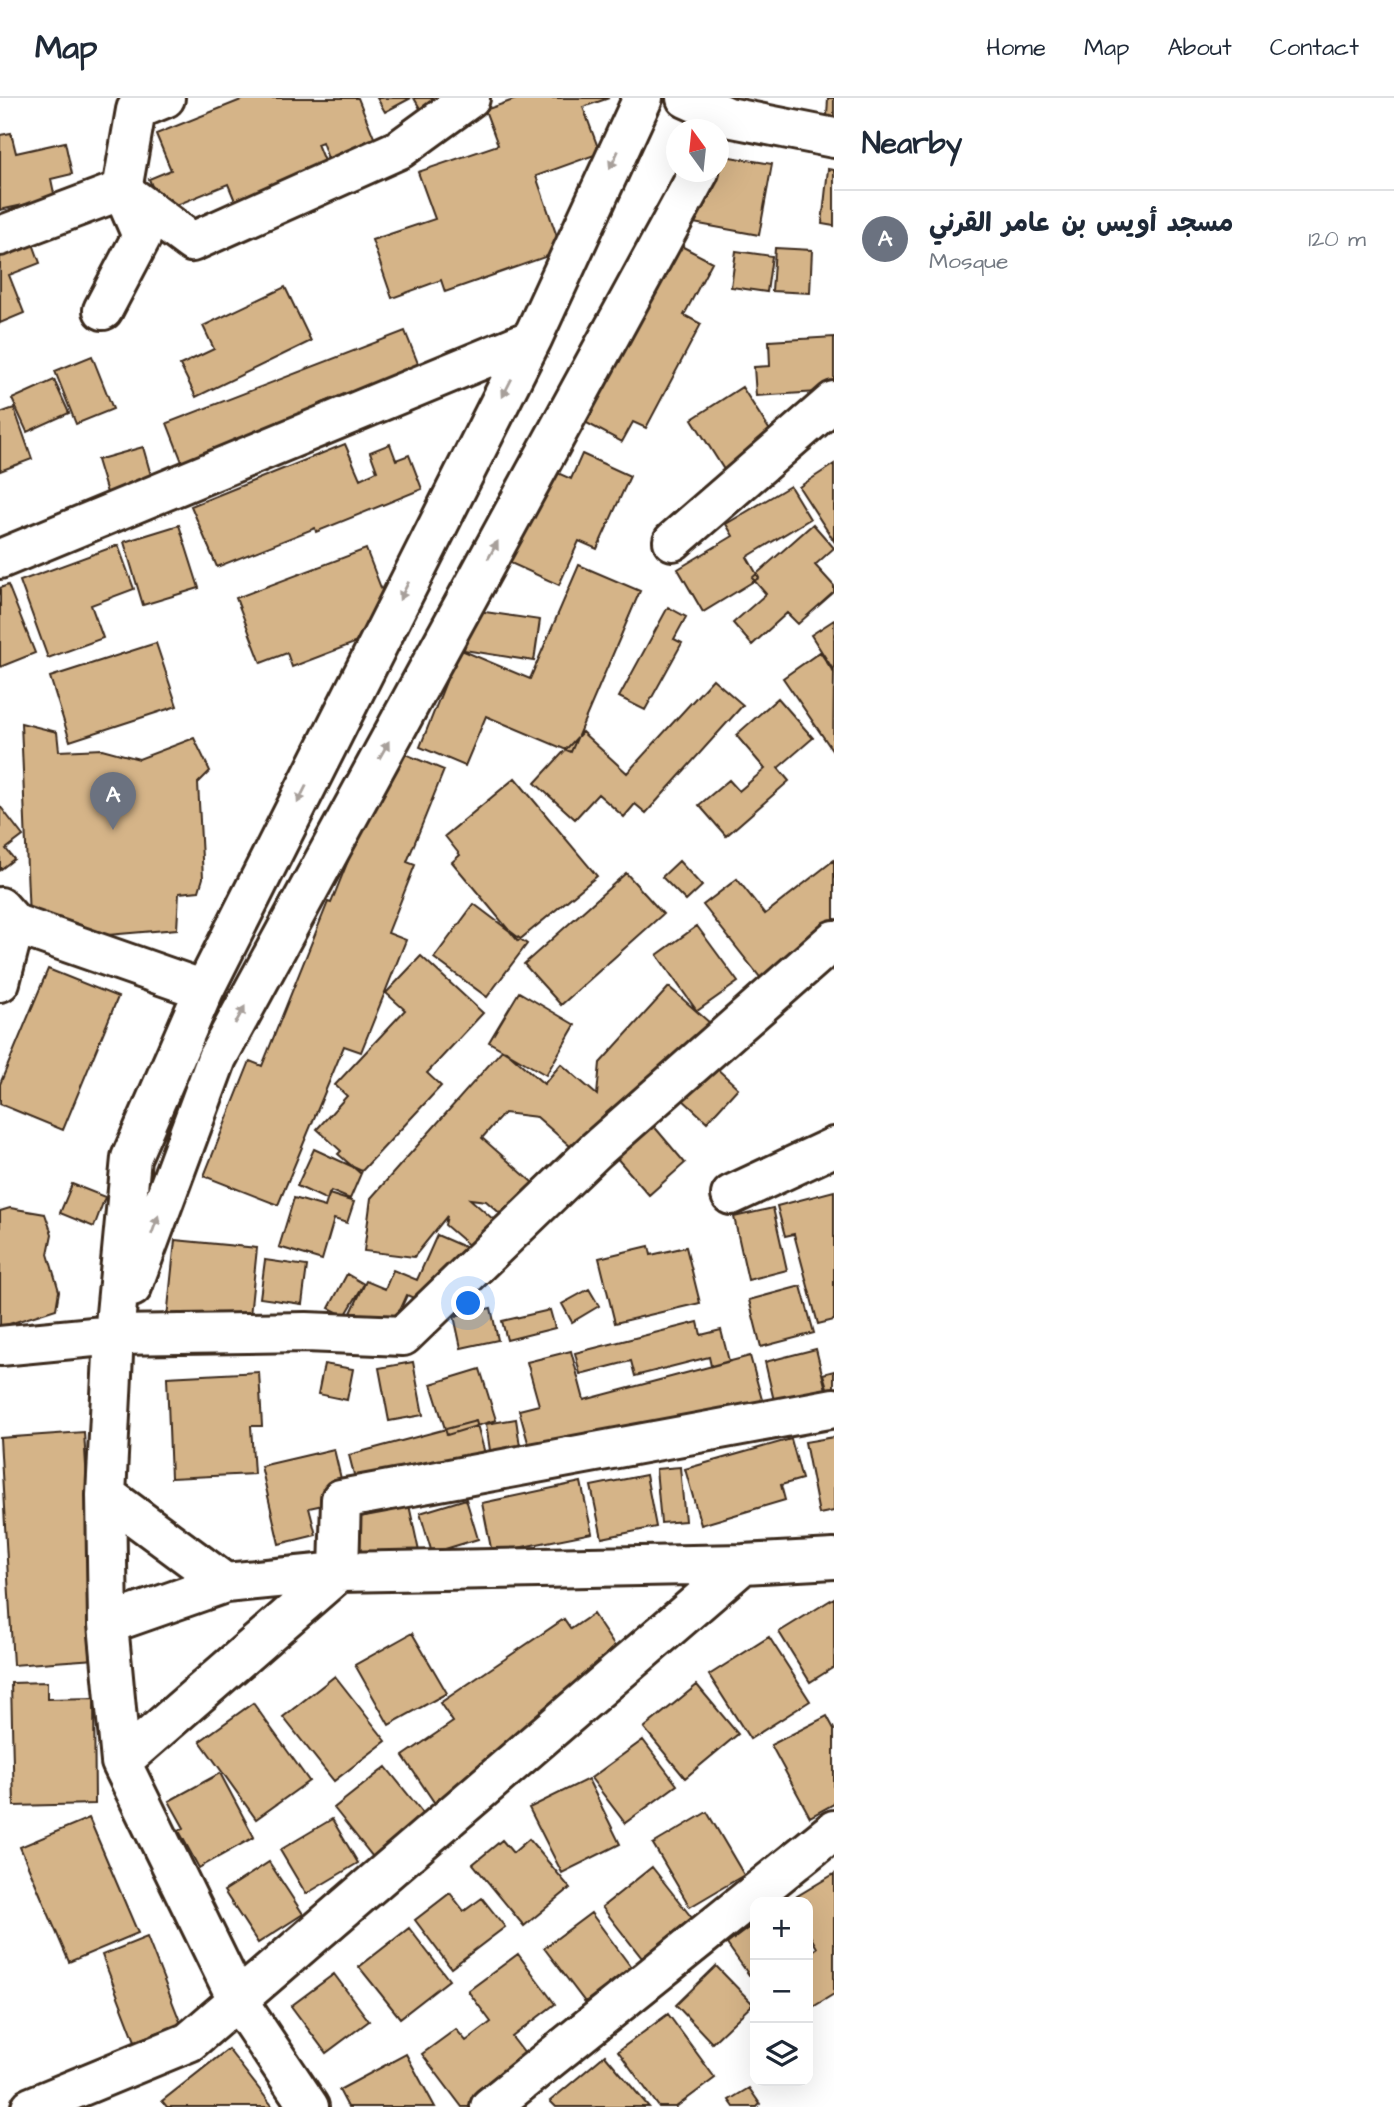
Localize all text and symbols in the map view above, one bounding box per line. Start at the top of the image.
text: Map [35,25,97,71]
text: Home [986,31,1046,65]
text: Map [1084,31,1129,65]
text: About [1167,31,1232,65]
text: Contact [1270,31,1359,65]
north arrow [666,119,729,182]
text: Nearby [862,123,962,165]
one-way arrow [608,150,620,170]
text: مسجد أويس بن عامر القرني [929,205,1233,241]
text: A [878,223,892,255]
text: 120 m [1308,223,1366,255]
text: Mosque [929,245,1008,277]
one-way arrow [501,378,512,398]
one-way arrow [487,541,499,560]
one-way arrow [399,581,410,601]
one-way arrow [378,740,390,760]
pin: A [90,772,136,830]
one-way arrow [297,784,308,804]
one-way arrow [234,1005,246,1024]
one-way arrow [150,1215,161,1236]
your location [451,1286,485,1320]
map controls [750,1897,813,2086]
button: + [750,1897,813,1960]
button: − [750,1960,813,2023]
button: layers [750,2023,813,2086]

